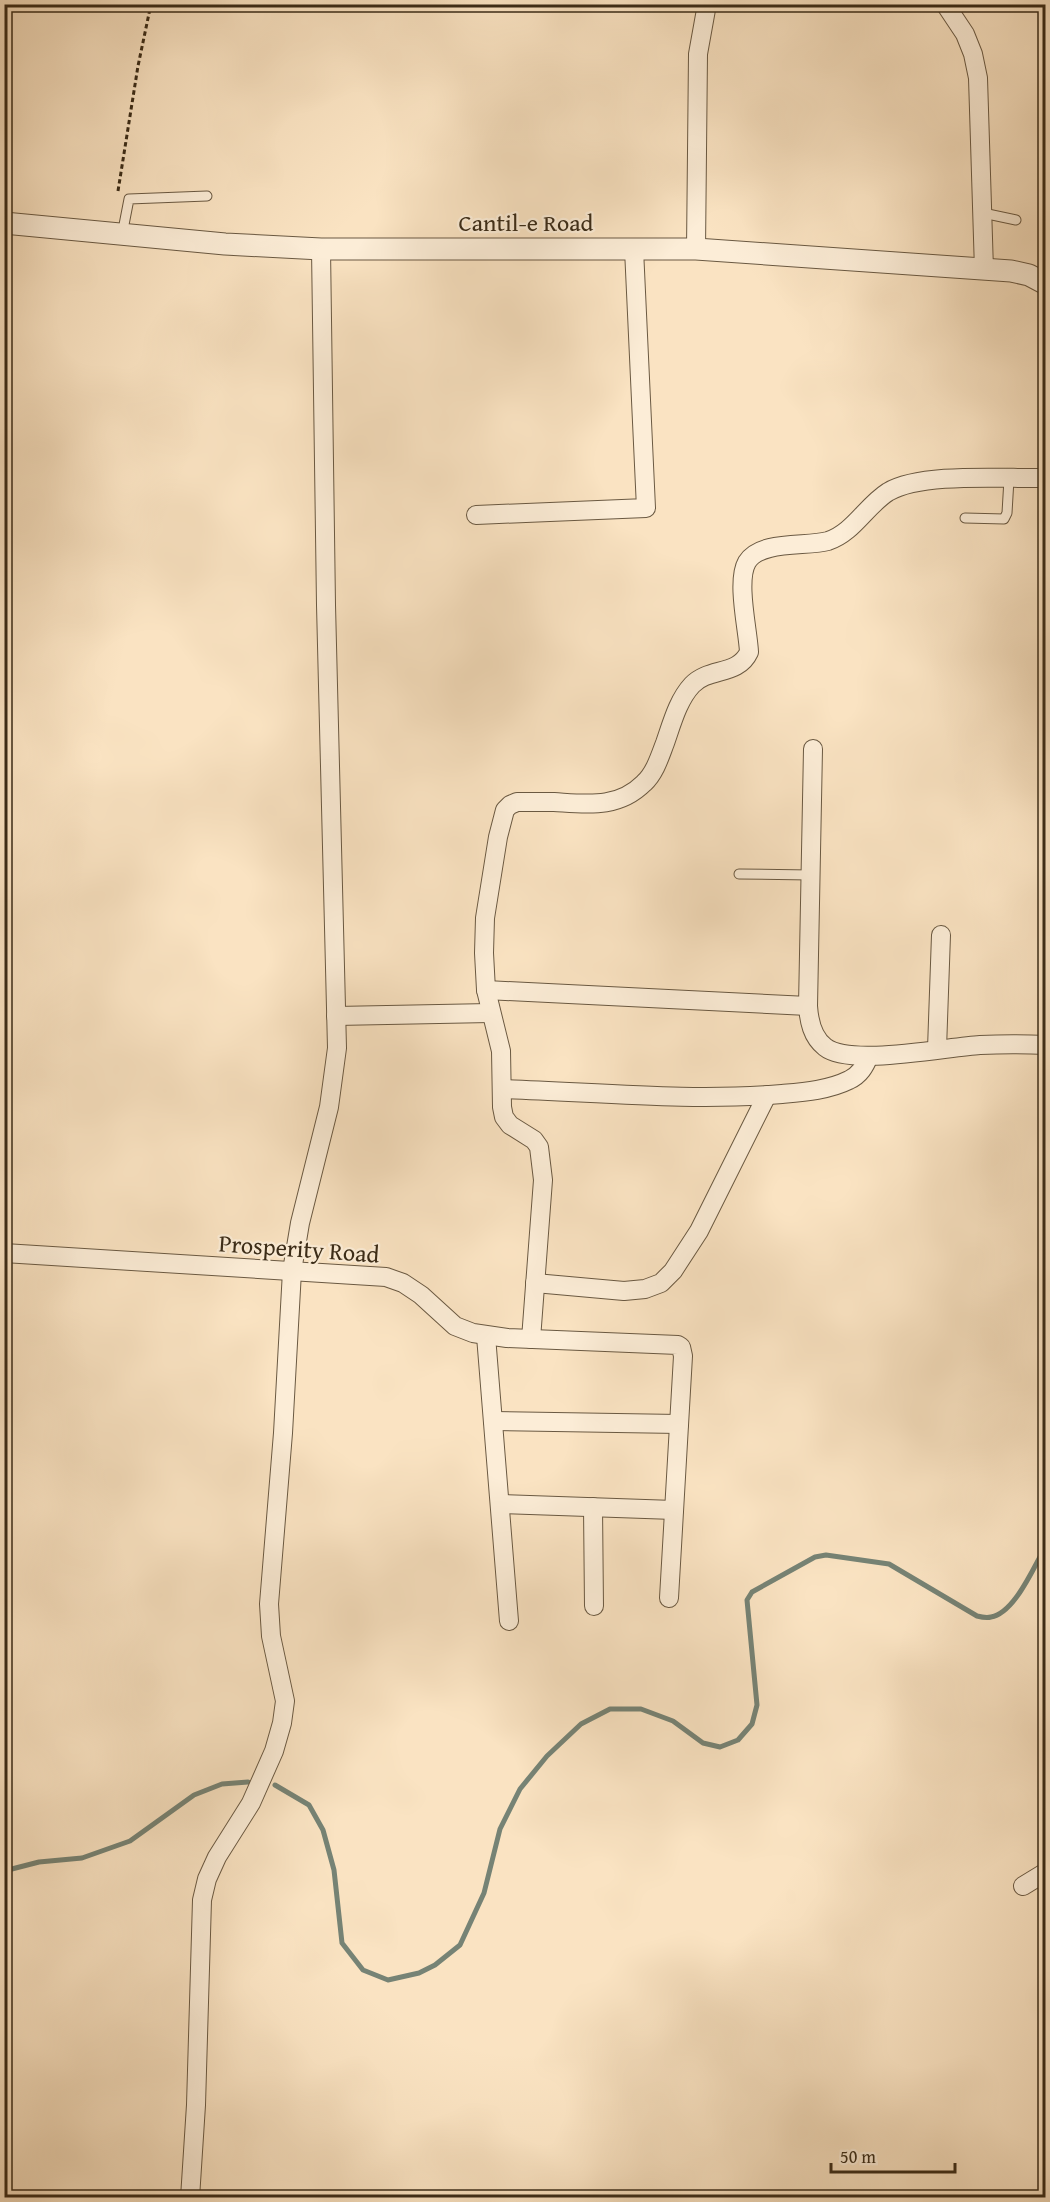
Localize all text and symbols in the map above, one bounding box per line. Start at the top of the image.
street label: Cantil-e Road [459,205,594,240]
street label: Prosperity Road [218,1225,381,1272]
scale bar [831,2136,956,2174]
text: 50 m [840,2143,876,2170]

